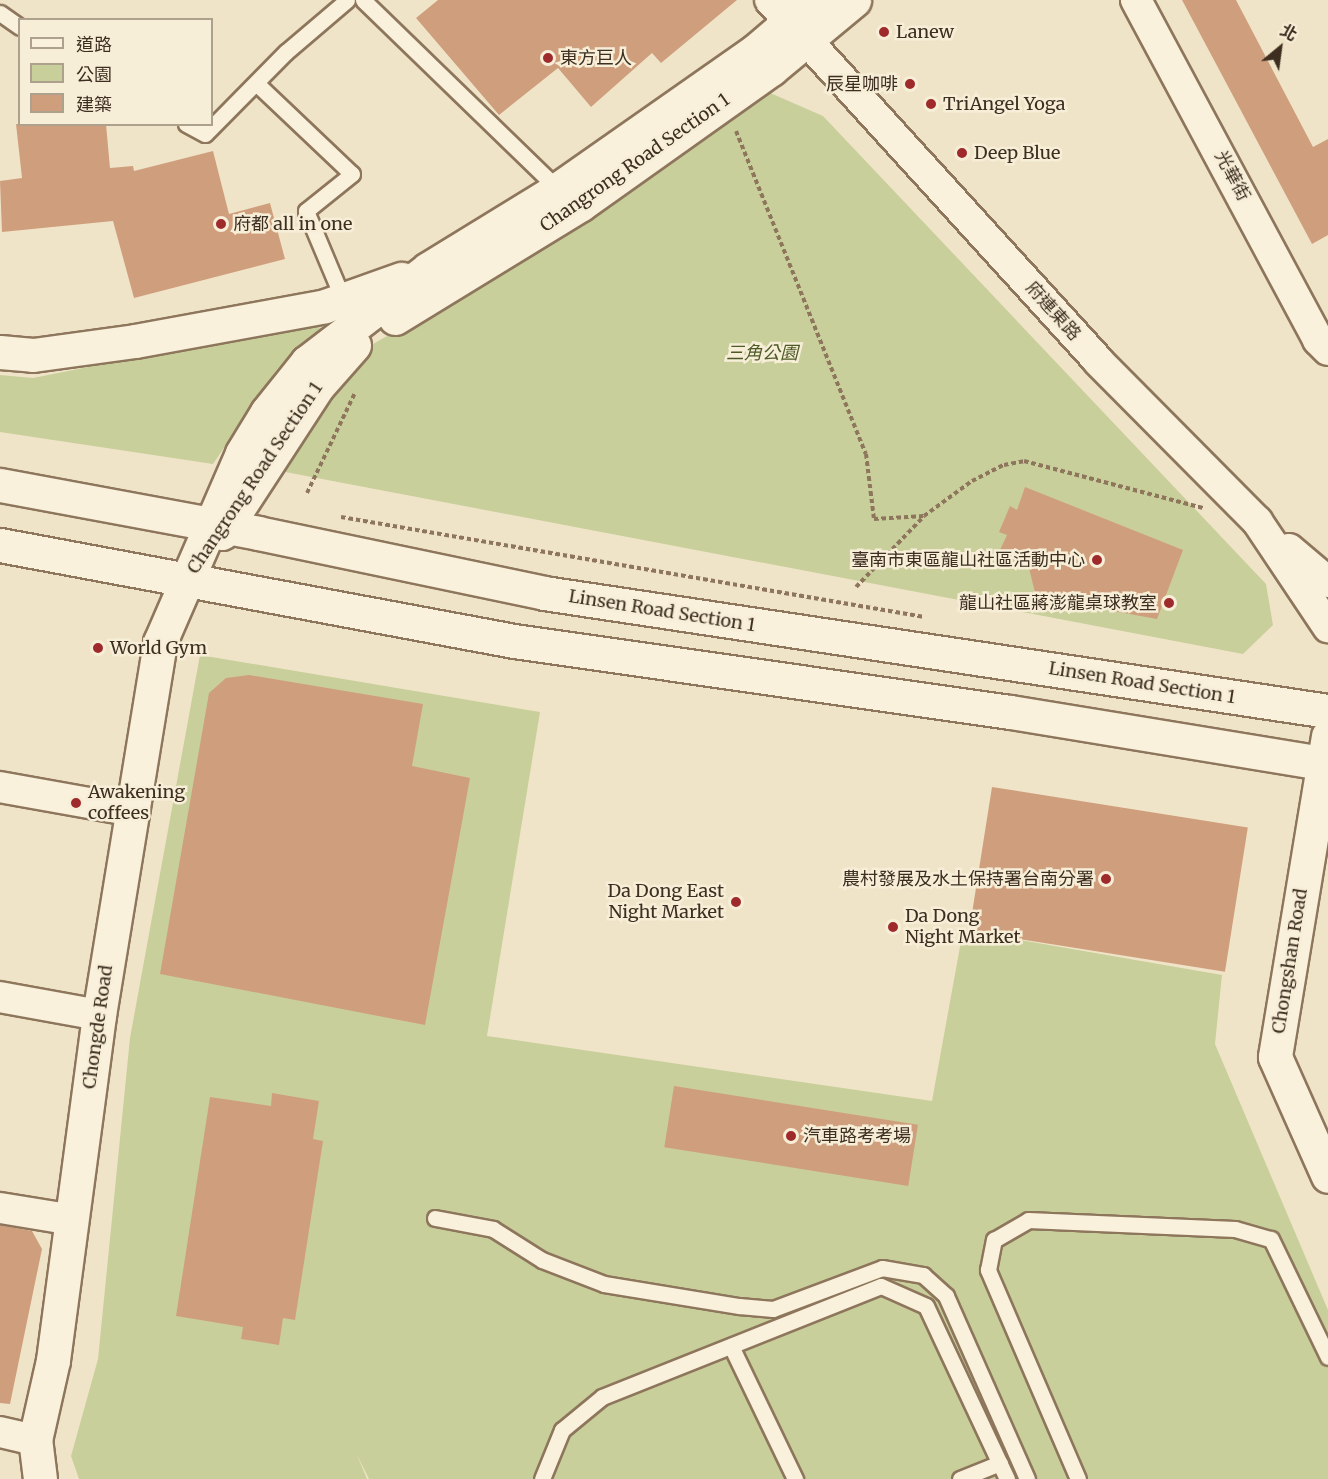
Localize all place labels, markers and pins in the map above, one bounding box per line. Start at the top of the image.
place label: Lanew [896,21,954,43]
marker: Lanew [877,25,891,39]
place label: 東方巨人 [560,47,632,69]
marker: 東方巨人 [541,51,555,65]
place label: 辰星咖啡 [826,73,898,95]
marker: 辰星咖啡 [903,77,917,91]
place label: TriAngel Yoga [943,93,1065,115]
marker: TriAngel Yoga [924,97,938,111]
place label: Deep Blue [974,142,1060,164]
marker: Deep Blue [955,146,969,160]
place label: 府都 all in one [233,213,352,235]
marker: 府都 all in one [214,217,228,231]
place label: 臺南市東區龍山社區活動中心 [851,549,1085,571]
marker: 臺南市東區龍山社區活動中心 [1090,553,1104,567]
place label: 龍山社區蔣澎龍桌球教室 [959,592,1157,614]
marker: 龍山社區蔣澎龍桌球教室 [1162,596,1176,610]
place label: World Gym [110,637,207,659]
marker: World Gym [91,641,105,655]
place label: Awakening coffees [88,782,185,824]
marker: Awakening coffees [69,796,83,810]
place label: 農村發展及水土保持署台南分署 [842,868,1094,890]
marker: 農村發展及水土保持署台南分署 [1099,872,1113,886]
place label: Da Dong East Night Market [608,881,724,924]
marker: Da Dong East Night Market [729,895,743,909]
place label: Da Dong Night Market [905,906,1020,948]
marker: Da Dong Night Market [886,920,900,934]
place label: 汽車路考考場 [803,1125,911,1147]
marker: 汽車路考考場 [784,1129,798,1143]

